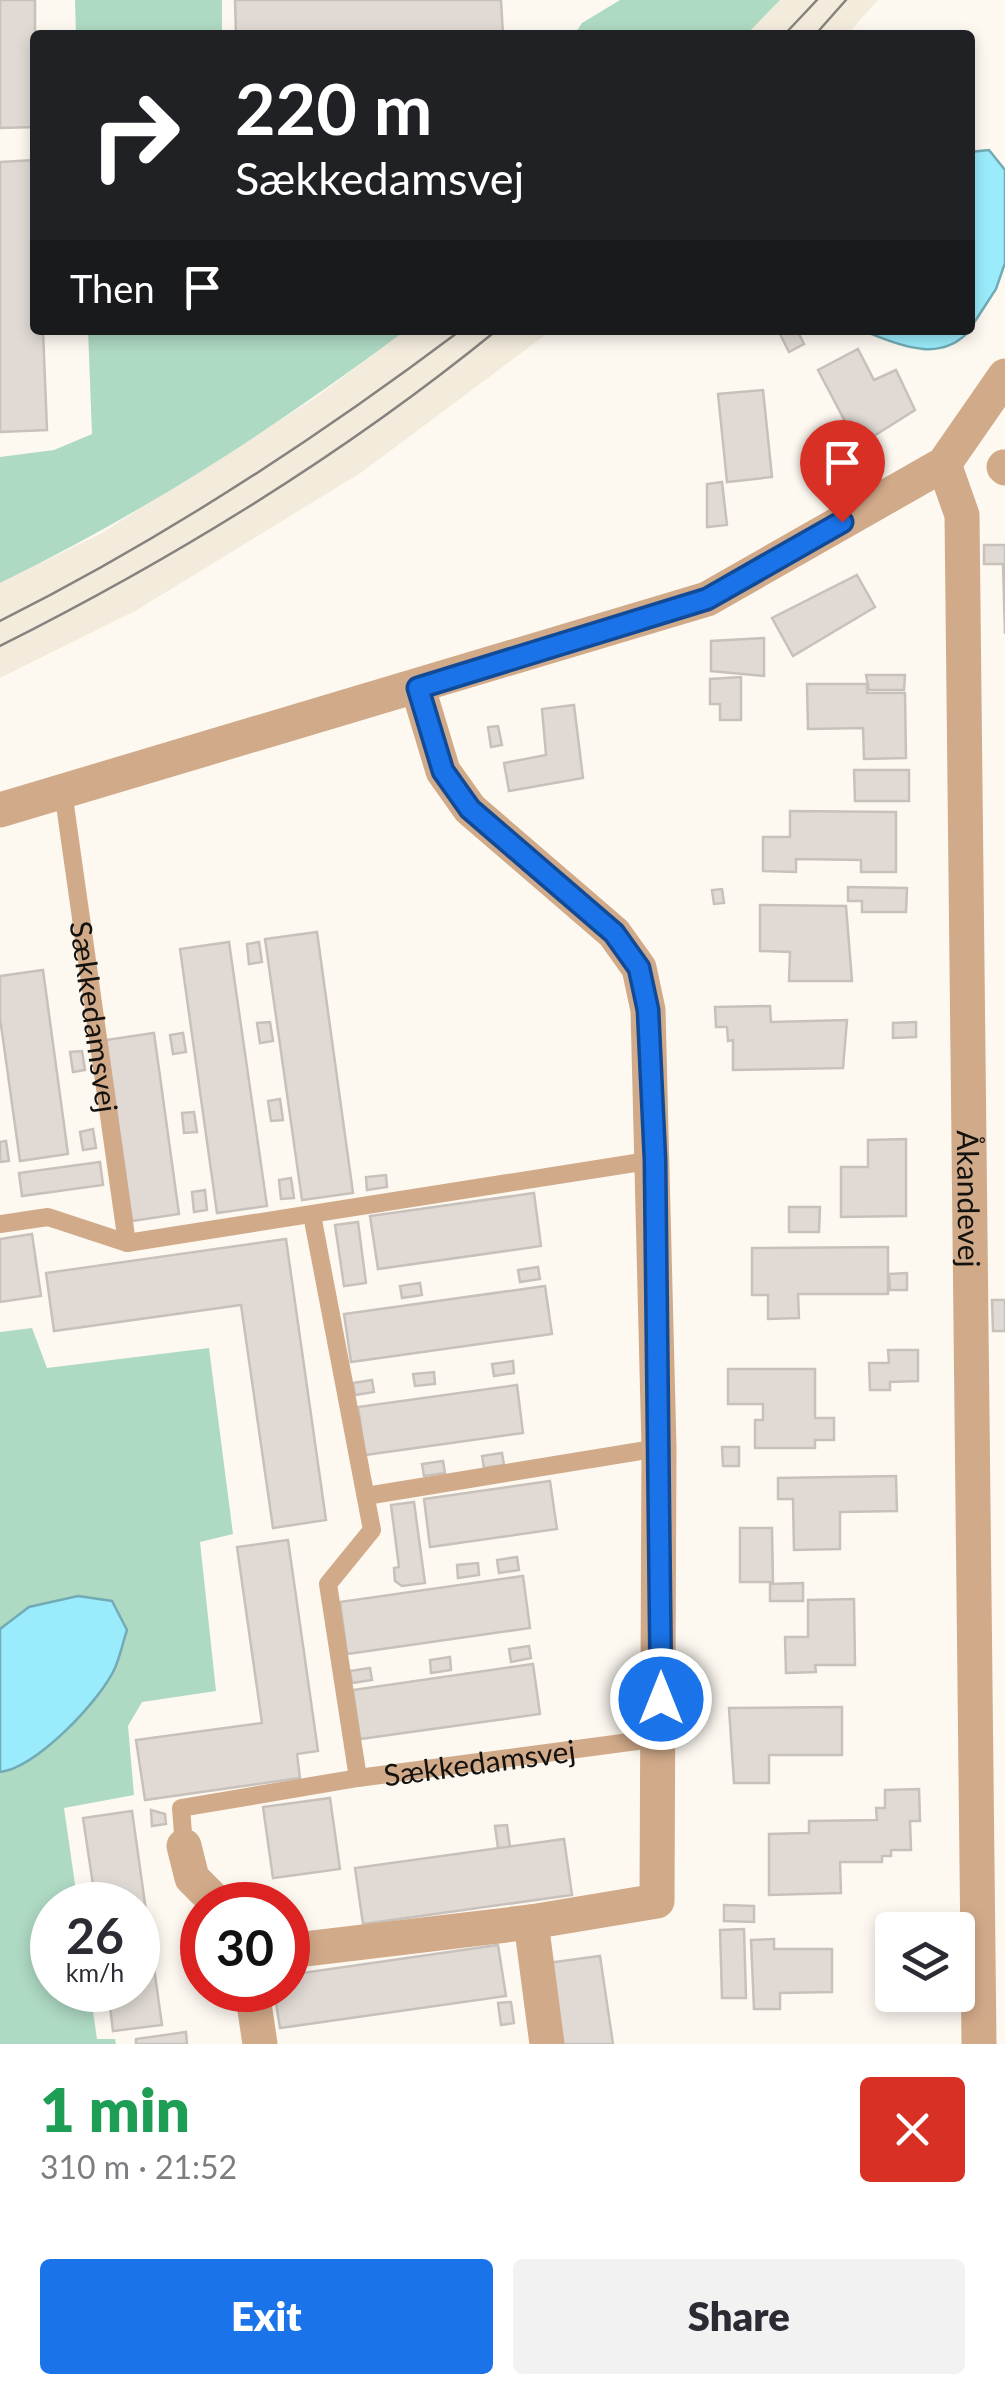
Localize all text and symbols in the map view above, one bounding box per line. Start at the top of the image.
text: 220 m [235,66,432,150]
icon: right [70,70,200,200]
text: Sækkedamsvej [235,151,524,205]
icon: arrive [175,260,230,315]
text: Then [70,265,155,311]
pin [800,420,885,523]
icon: arrive [815,435,870,490]
street label: Sækkedamsvej [64,919,126,1115]
street label: Åkandevej [951,1130,988,1268]
position arrow [609,1647,713,1751]
street label: Sækkedamsvej [381,1731,577,1792]
speed limit sign: 30 [180,1882,310,2012]
text: 26 [66,1905,124,1965]
map controls [875,1912,975,2012]
button: layers [875,1912,975,2012]
text: km/h [66,1957,124,1987]
text: 1 min [40,2073,190,2145]
button: close [860,2077,965,2182]
text: 310 m · 21:52 [40,2147,237,2186]
button: Exit [40,2259,493,2374]
button: Share [513,2259,965,2374]

